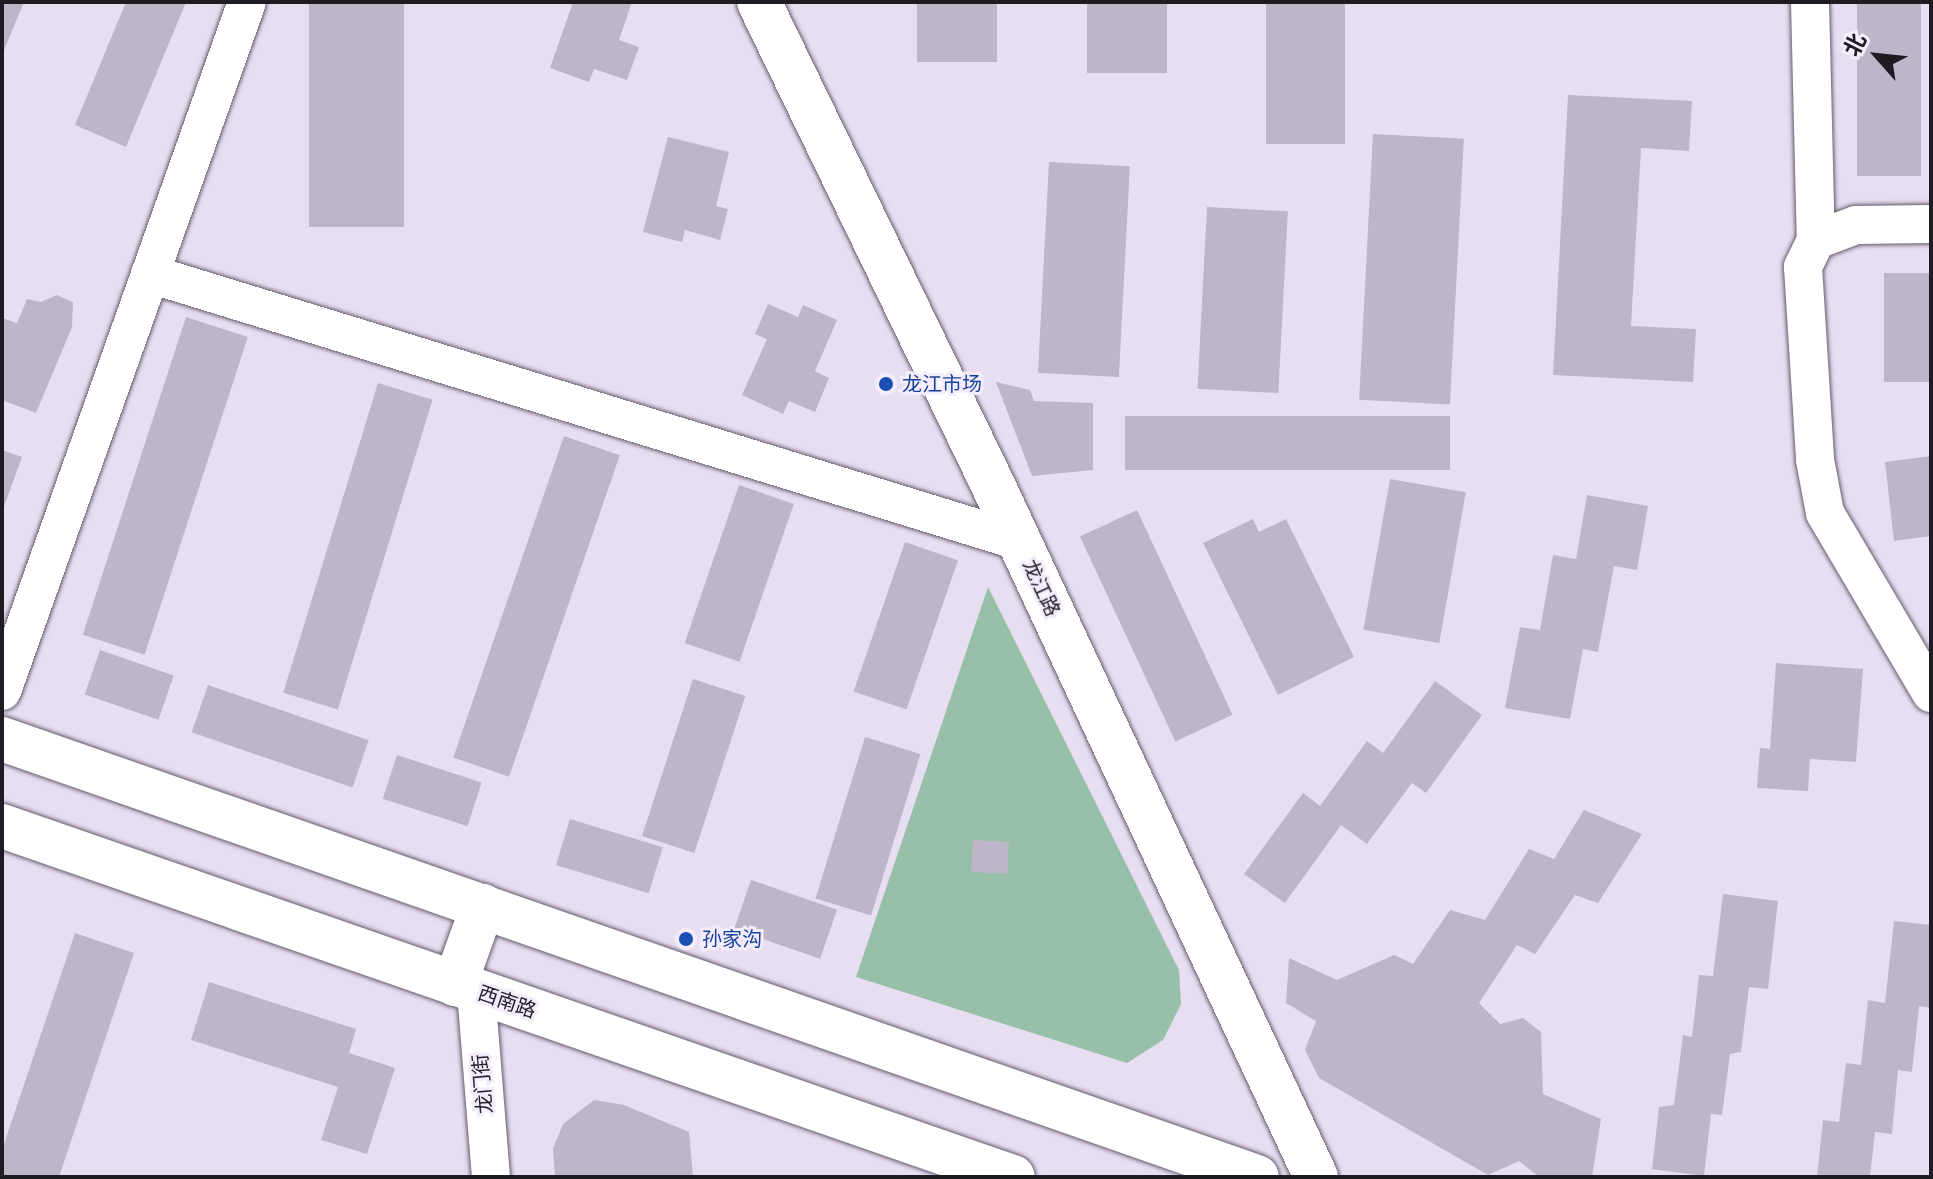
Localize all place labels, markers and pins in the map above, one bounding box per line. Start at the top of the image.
place label: 龙江市场 [902,372,982,396]
marker: 龙江市场 [877,375,895,393]
place label: 孙家沟 [702,927,762,951]
marker: 孙家沟 [677,930,695,948]

